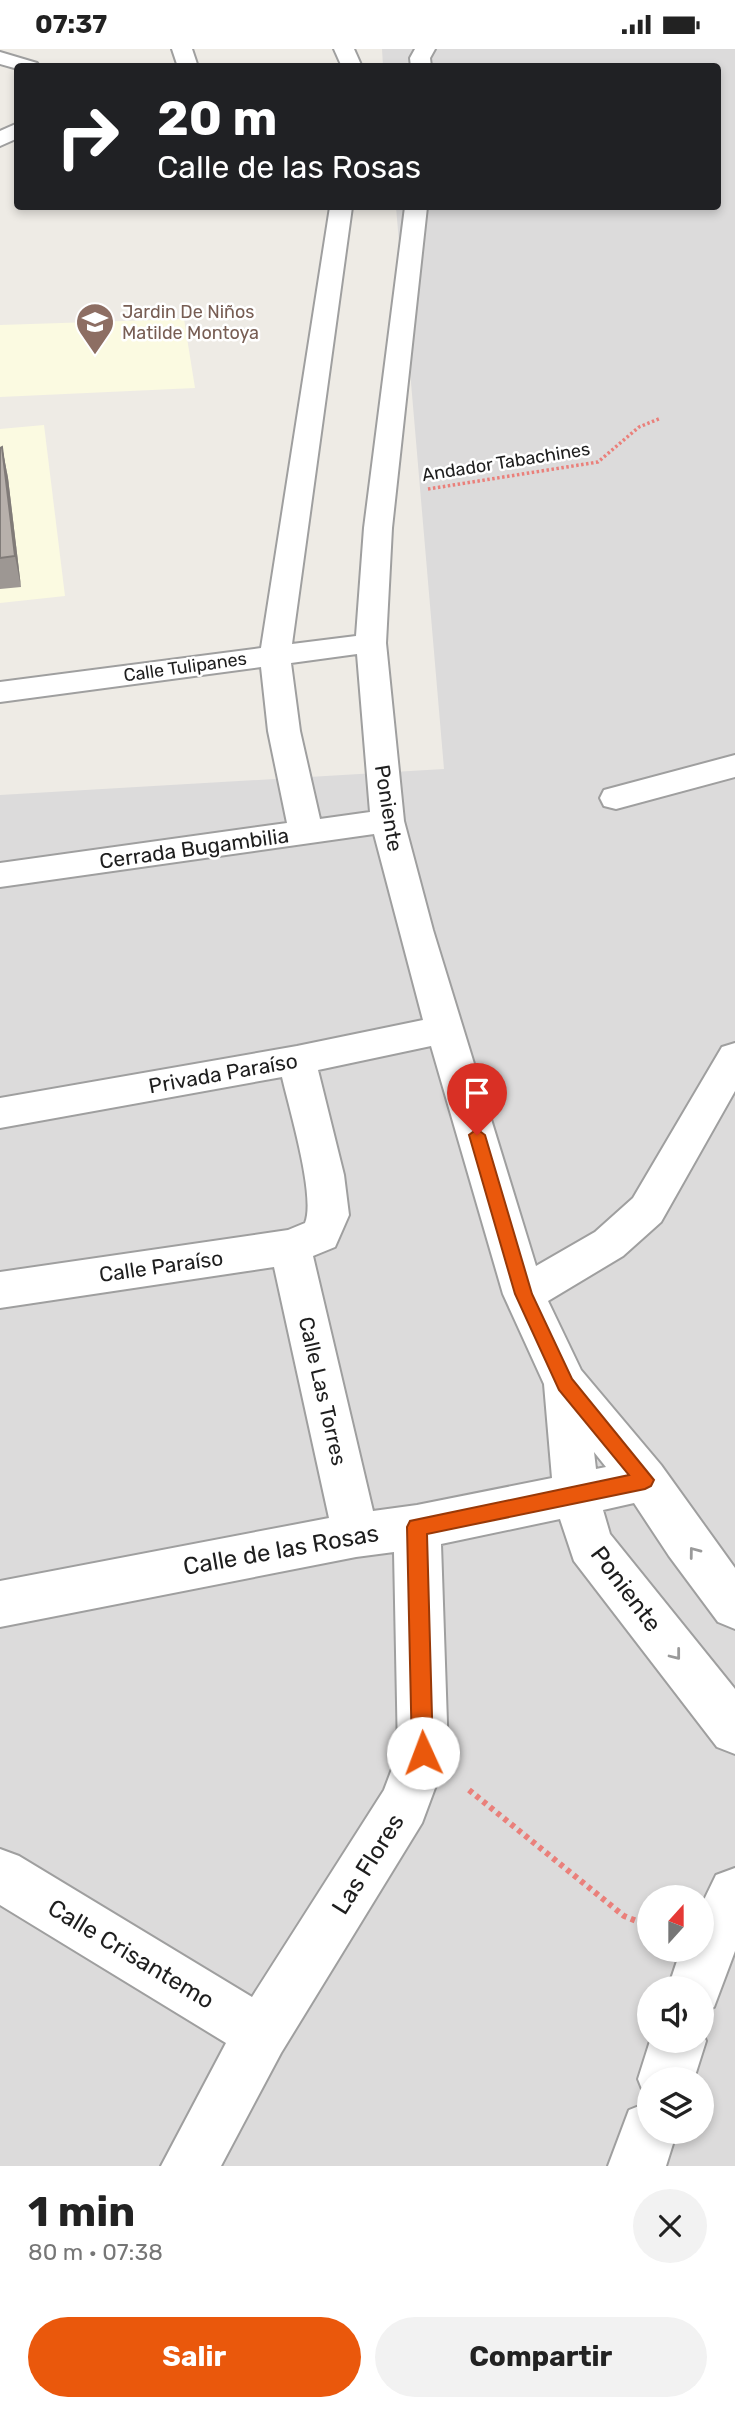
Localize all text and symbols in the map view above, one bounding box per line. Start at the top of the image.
text: 07:37 [35,9,107,40]
text: 20 m [157,89,278,147]
icon: right [42,91,133,182]
text: Calle de las Rosas [157,148,421,186]
school or university icon: Jardin De Niños Matilde Montoya [74,301,116,356]
place label: Jardin De Niños Matilde Montoya [122,301,259,344]
street label: Andador Tabachines [420,438,592,486]
street label: Calle Tulipanes [122,647,248,687]
street label: Poniente [370,763,408,853]
street label: Cerrada Bugambilia [98,822,290,874]
street label: Privada Paraíso [147,1048,299,1098]
pin [447,1063,507,1135]
icon: arrive [458,1074,496,1112]
street label: Calle Paraíso [97,1245,225,1287]
street label: Calle Las Torres [294,1314,352,1468]
street label: Calle de las Rosas [181,1519,381,1581]
street label: Poniente [585,1541,667,1637]
one-way arrow [689,1547,702,1559]
one-way arrow [668,1648,681,1660]
position arrow [386,1716,460,1790]
street label: Las Flores [326,1809,410,1919]
north arrow [637,1885,714,1962]
map controls [637,1885,714,2144]
street label: Calle Crisantemo [43,1893,219,2015]
button: sound [637,1976,714,2053]
button: layers [637,2067,714,2144]
text: 1 min [28,2187,135,2237]
button: close [633,2189,707,2263]
text: 80 m · 07:38 [28,2238,163,2266]
button: Salir [28,2317,361,2397]
button: Compartir [375,2317,707,2397]

